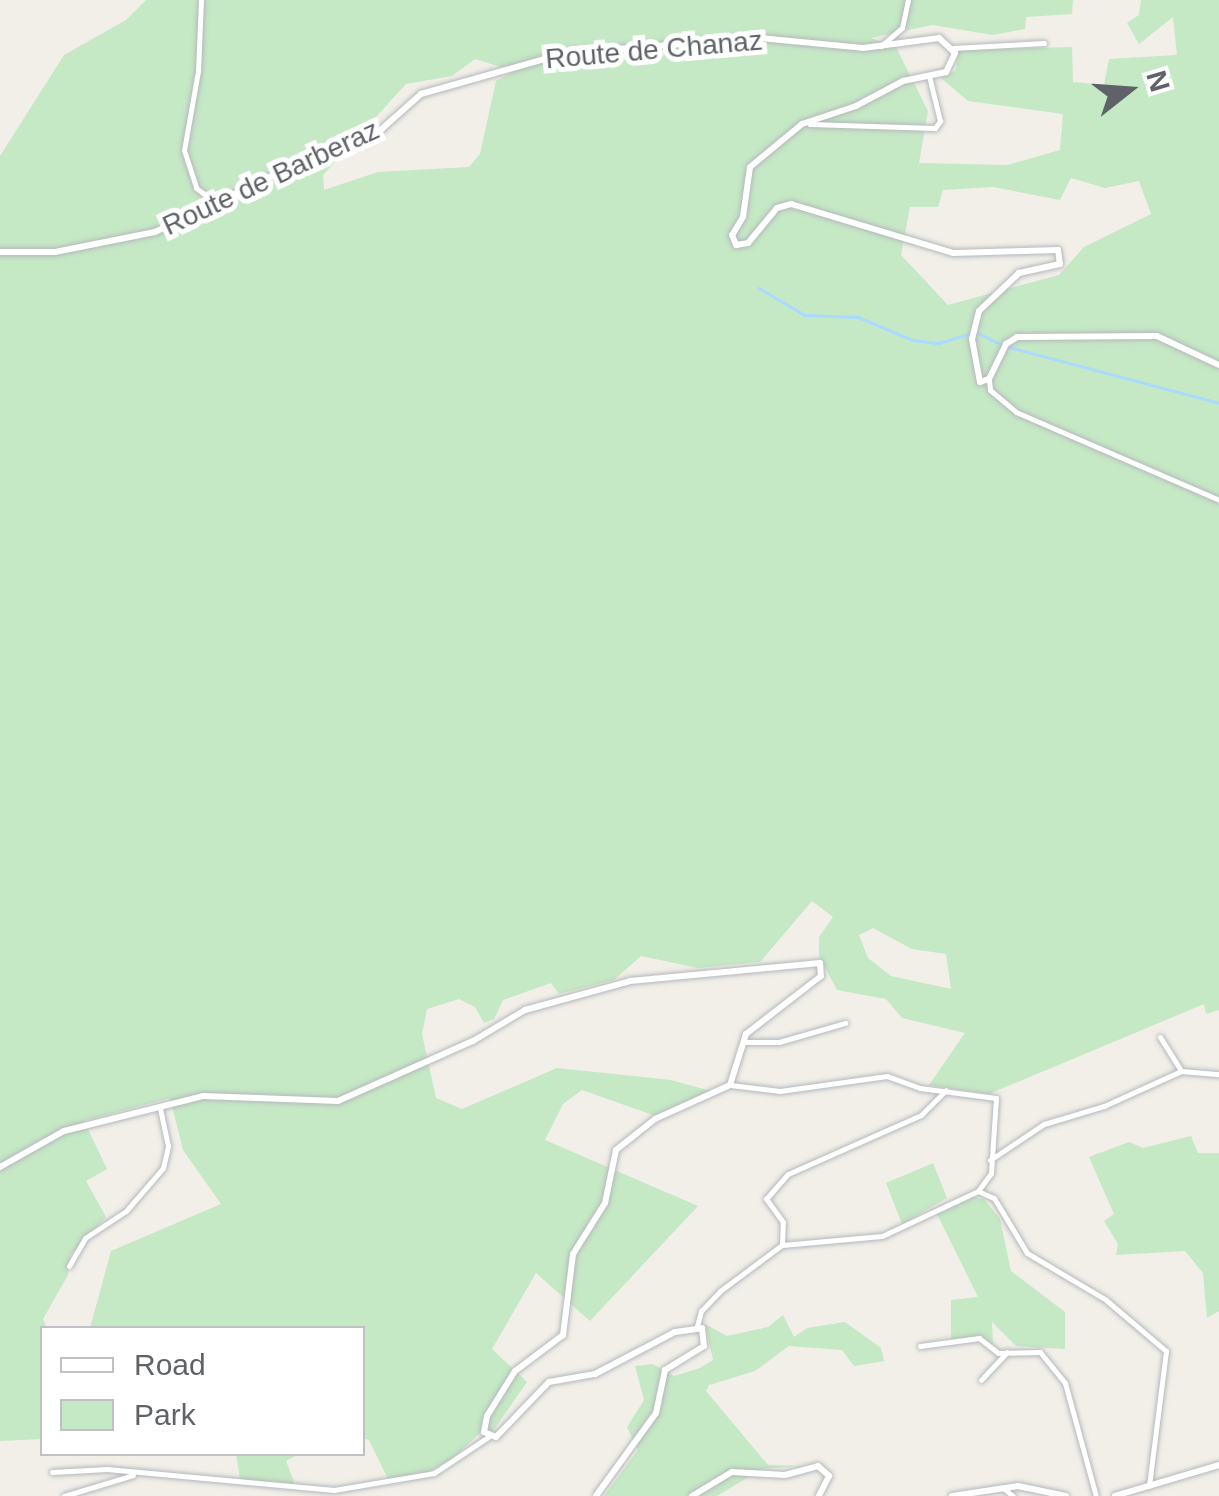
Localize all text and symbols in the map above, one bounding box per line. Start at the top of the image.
street label: Route de Chanaz [544,24,764,76]
north arrow [1079,40,1179,140]
text: N [1140,67,1176,95]
street label: Route de Barberaz [157,113,385,243]
legend [40,1326,365,1456]
text: Road [134,1348,206,1381]
text: Park [134,1398,196,1431]

